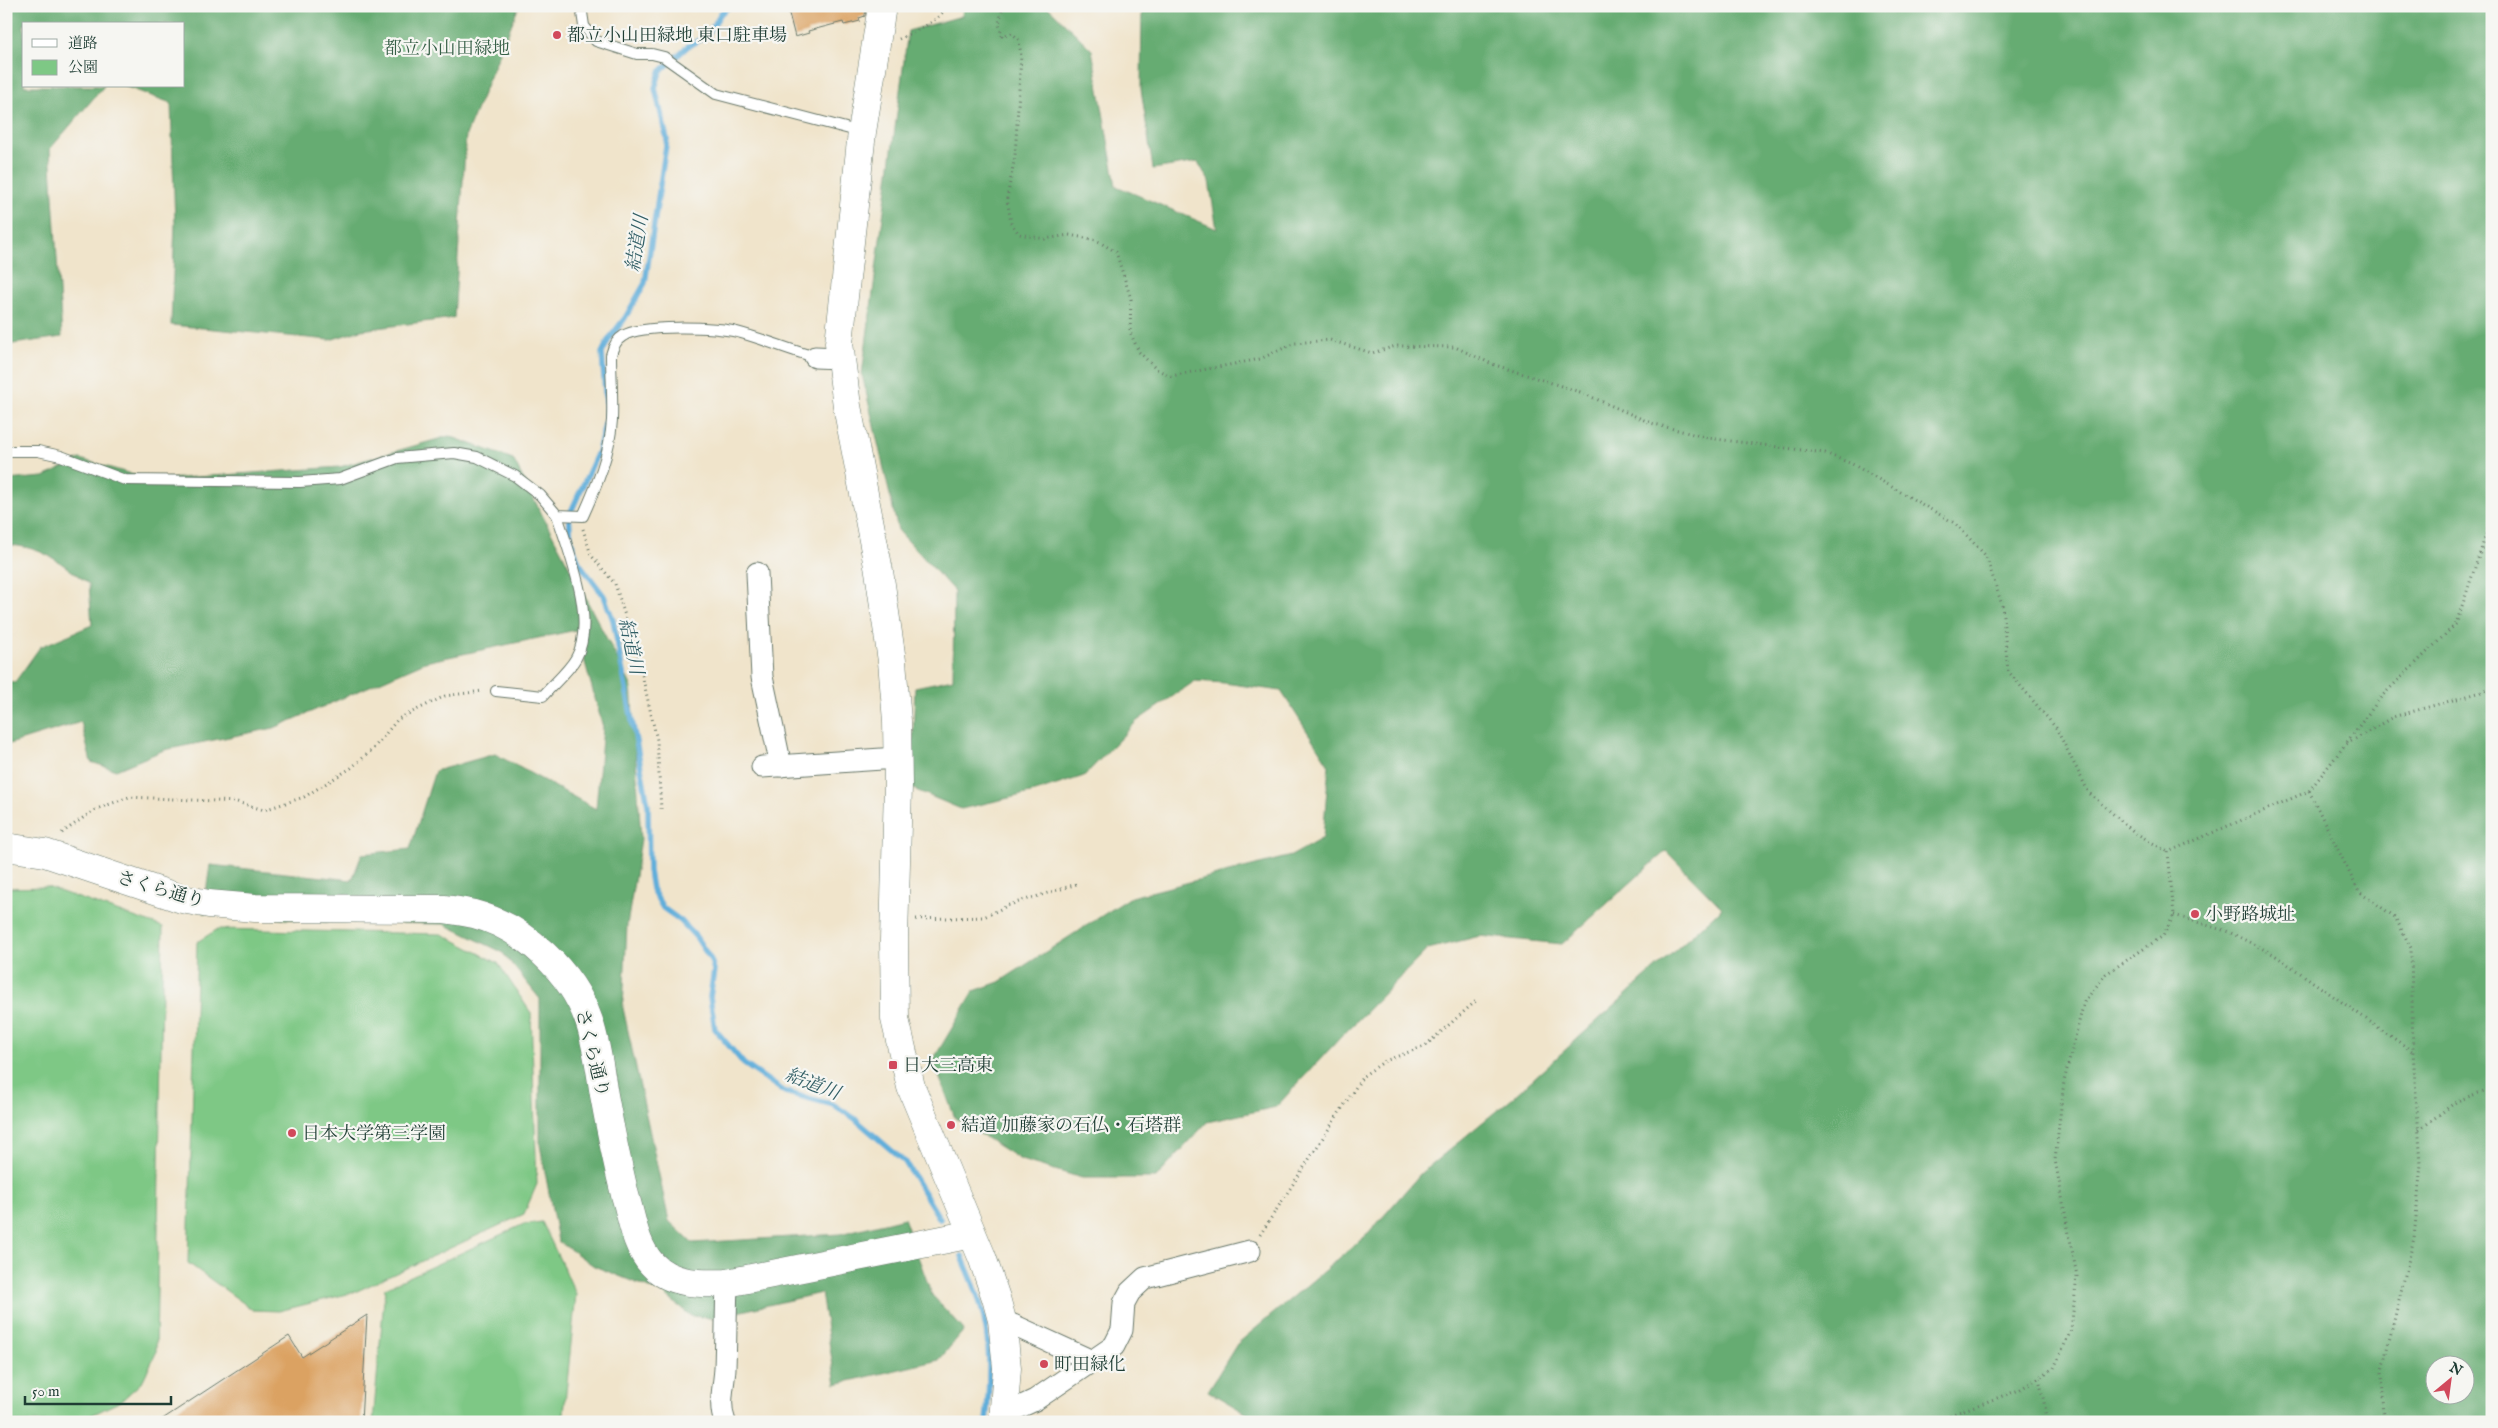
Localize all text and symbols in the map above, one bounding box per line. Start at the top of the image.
legend [22,22,185,88]
place label: 都立小山田緑地 東口駐車場 [567,25,787,48]
marker: 都立小山田緑地 東口駐車場 [551,29,563,41]
text: 道路 [68,34,98,53]
park label: 都立小山田緑地 [384,38,510,61]
text: 公園 [68,58,98,77]
water label: 結道川 [622,211,655,273]
water label: 結道川 [612,616,648,679]
street label: さくら通り [114,867,207,914]
place label: 小野路城址 [2205,904,2295,927]
marker: 小野路城址 [2189,908,2201,920]
street label: さくら通り [569,1007,614,1100]
place label: 日大三高東 [903,1055,993,1078]
marker: 日大三高東 [887,1059,899,1071]
water label: 結道川 [781,1063,845,1107]
place label: 結道 加藤家の石仏・石塔群 [961,1115,1181,1138]
marker: 結道 加藤家の石仏・石塔群 [945,1119,957,1131]
place label: 日本大学第三学園 [302,1123,446,1146]
marker: 日本大学第三学園 [286,1127,298,1139]
place label: 町田緑化 [1054,1354,1126,1377]
north arrow [2426,1356,2476,1406]
marker: 町田緑化 [1038,1358,1050,1370]
text: N [2445,1358,2465,1380]
scale bar [25,1373,171,1405]
text: 50 m [32,1382,60,1401]

